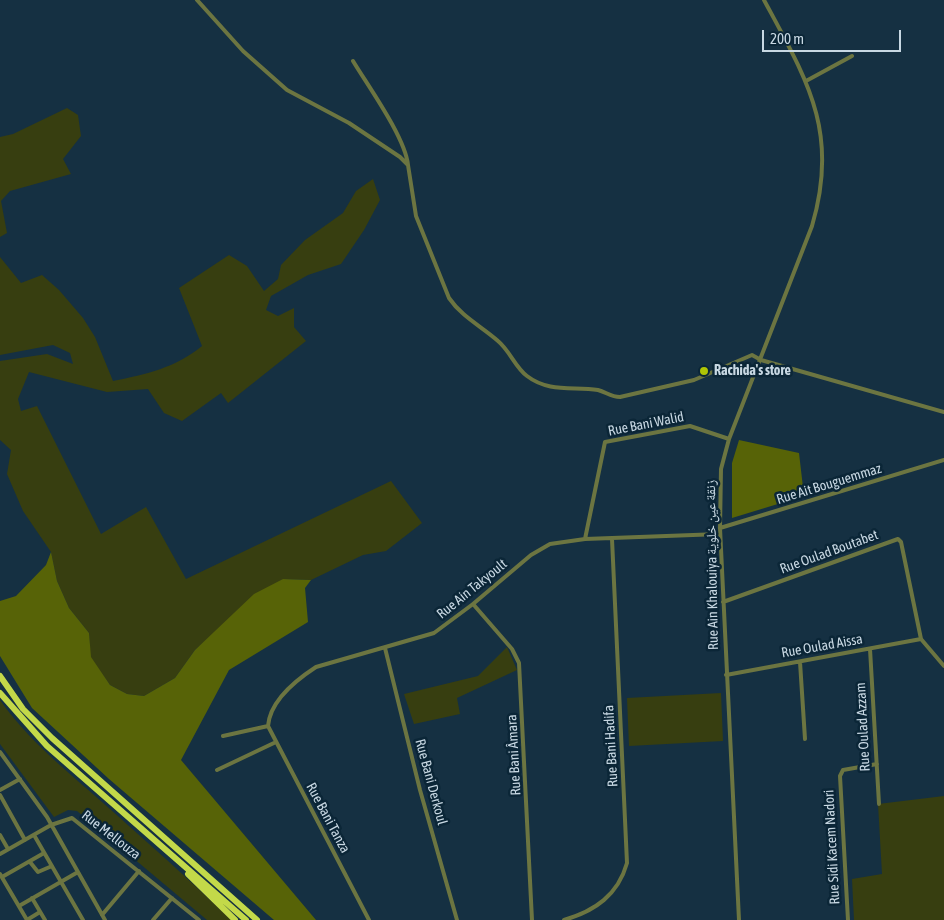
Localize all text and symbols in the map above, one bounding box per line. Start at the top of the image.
scale bar [764,20,903,52]
text: 200 m [770,30,804,47]
place label: Rachida's store [714,363,791,379]
marker: Rachida's store [698,365,710,377]
street label: Rue Bani Walid [607,408,685,440]
street label: Rue Ait Bouguemmaz [774,460,884,508]
street label: Rue Ain Khalouiya زنقة عين خلوية [702,480,722,650]
street label: Rue Oulad Boutabet [778,526,880,578]
street label: Rue Ain Takyoult [434,556,510,622]
street label: Rue Oulad Aissa [780,631,864,661]
street label: Rue Oulad Azzam [852,682,874,772]
street label: Rue Bani Hadifa [600,705,622,787]
street label: Rue Bani Âmara [503,714,525,796]
street label: Rue Bani Derkoul [411,737,451,827]
street label: Rue Bani Tanza [302,780,354,856]
street label: Rue Sidi Kacem Nadori [821,789,843,905]
street label: Rue Mellouza [78,807,144,863]

